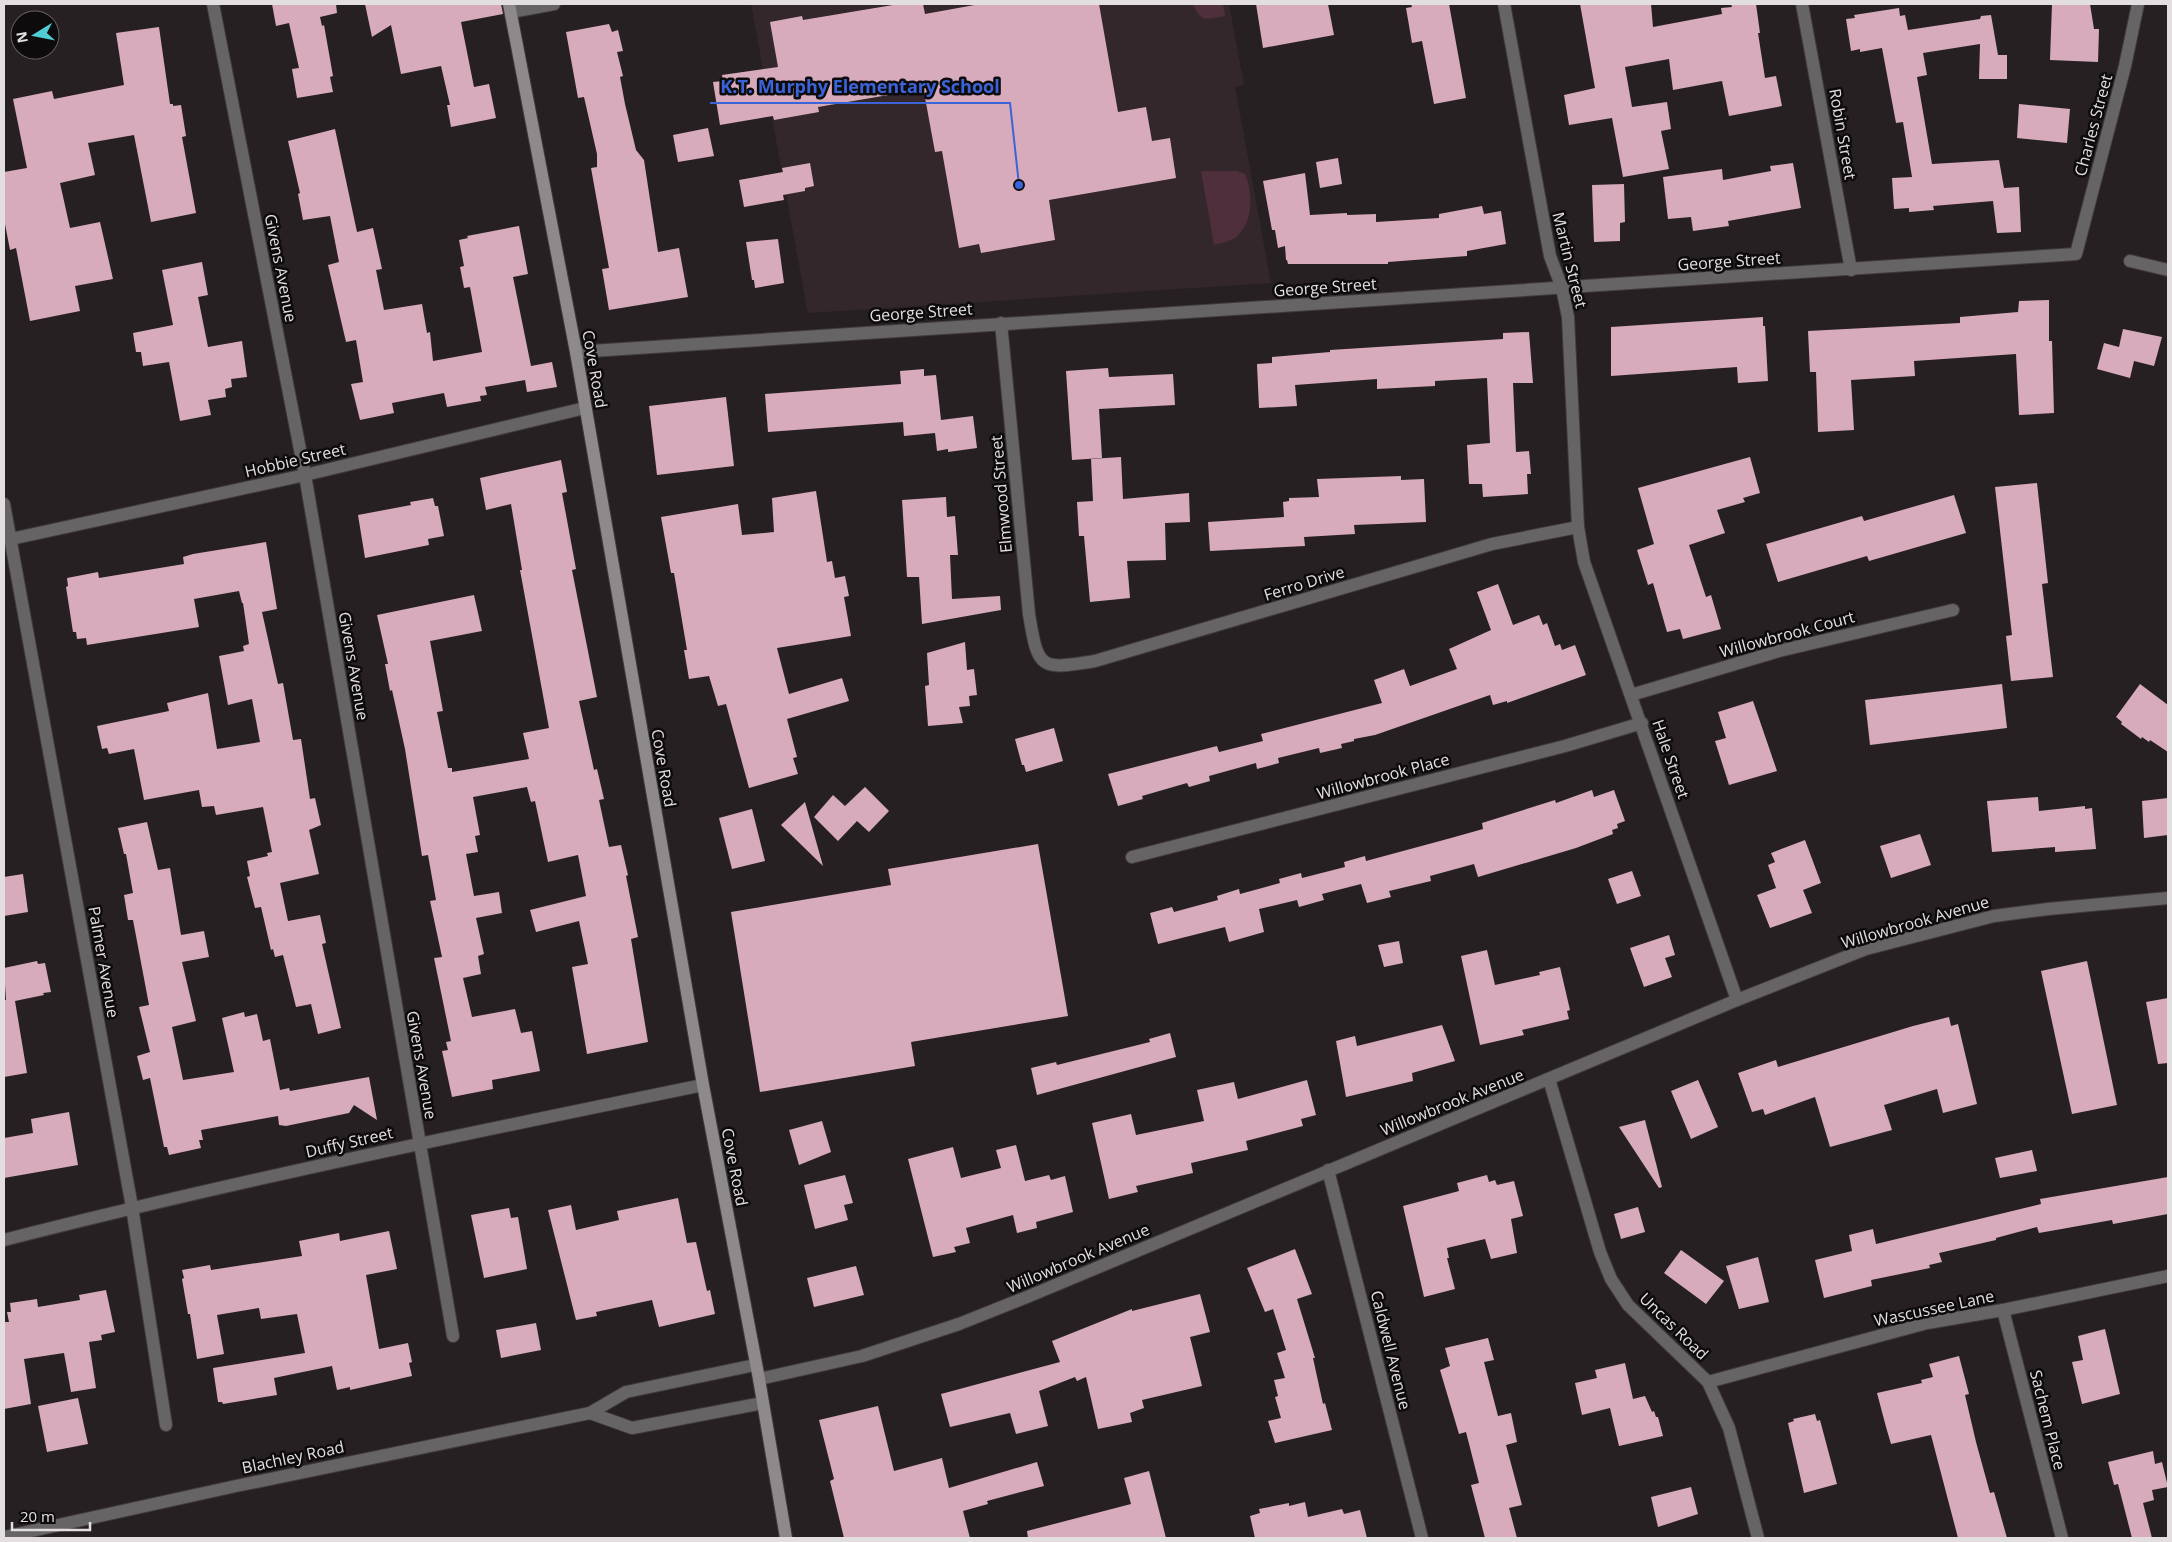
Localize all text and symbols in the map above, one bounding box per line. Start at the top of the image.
north arrow [10,10,60,60]
text: N [11,30,32,45]
callout: K.T. Murphy Elementary School [710,70,1010,103]
street label: Charles Street [2069,71,2117,178]
text: K.T. Murphy Elementary School [720,74,1000,98]
street label: Robin Street [1824,87,1862,181]
street label: Martin Street [1547,210,1593,311]
street label: Givens Avenue [260,212,302,324]
street label: George Street [1677,246,1782,276]
street label: George Street [1273,272,1378,302]
street label: George Street [869,297,974,327]
street label: Cove Road [577,328,613,410]
street label: Elmwood Street [985,434,1017,554]
street label: Hobbie Street [242,438,348,482]
street label: Ferro Drive [1261,560,1347,606]
street label: Willowbrook Court [1717,605,1857,663]
street label: Givens Avenue [334,610,374,722]
street label: Hale Street [1647,716,1695,802]
street label: Cove Road [646,727,682,809]
street label: Willowbrook Place [1314,748,1452,804]
street label: Willowbrook Avenue [1839,890,1991,954]
street label: Palmer Avenue [83,905,125,1019]
street label: Givens Avenue [402,1009,442,1121]
street label: Willowbrook Avenue [1377,1063,1527,1141]
street label: Duffy Street [303,1121,395,1163]
street label: Cove Road [717,1126,753,1208]
street label: Willowbrook Avenue [1003,1218,1153,1298]
street label: Wascussee Lane [1872,1285,1996,1331]
street label: Caldwell Avenue [1366,1288,1416,1412]
street label: Uncas Road [1635,1288,1713,1364]
street label: Sachem Place [2025,1368,2071,1472]
street label: Blachley Road [240,1435,346,1479]
scale bar [12,1500,90,1532]
text: 20 m [20,1506,55,1526]

